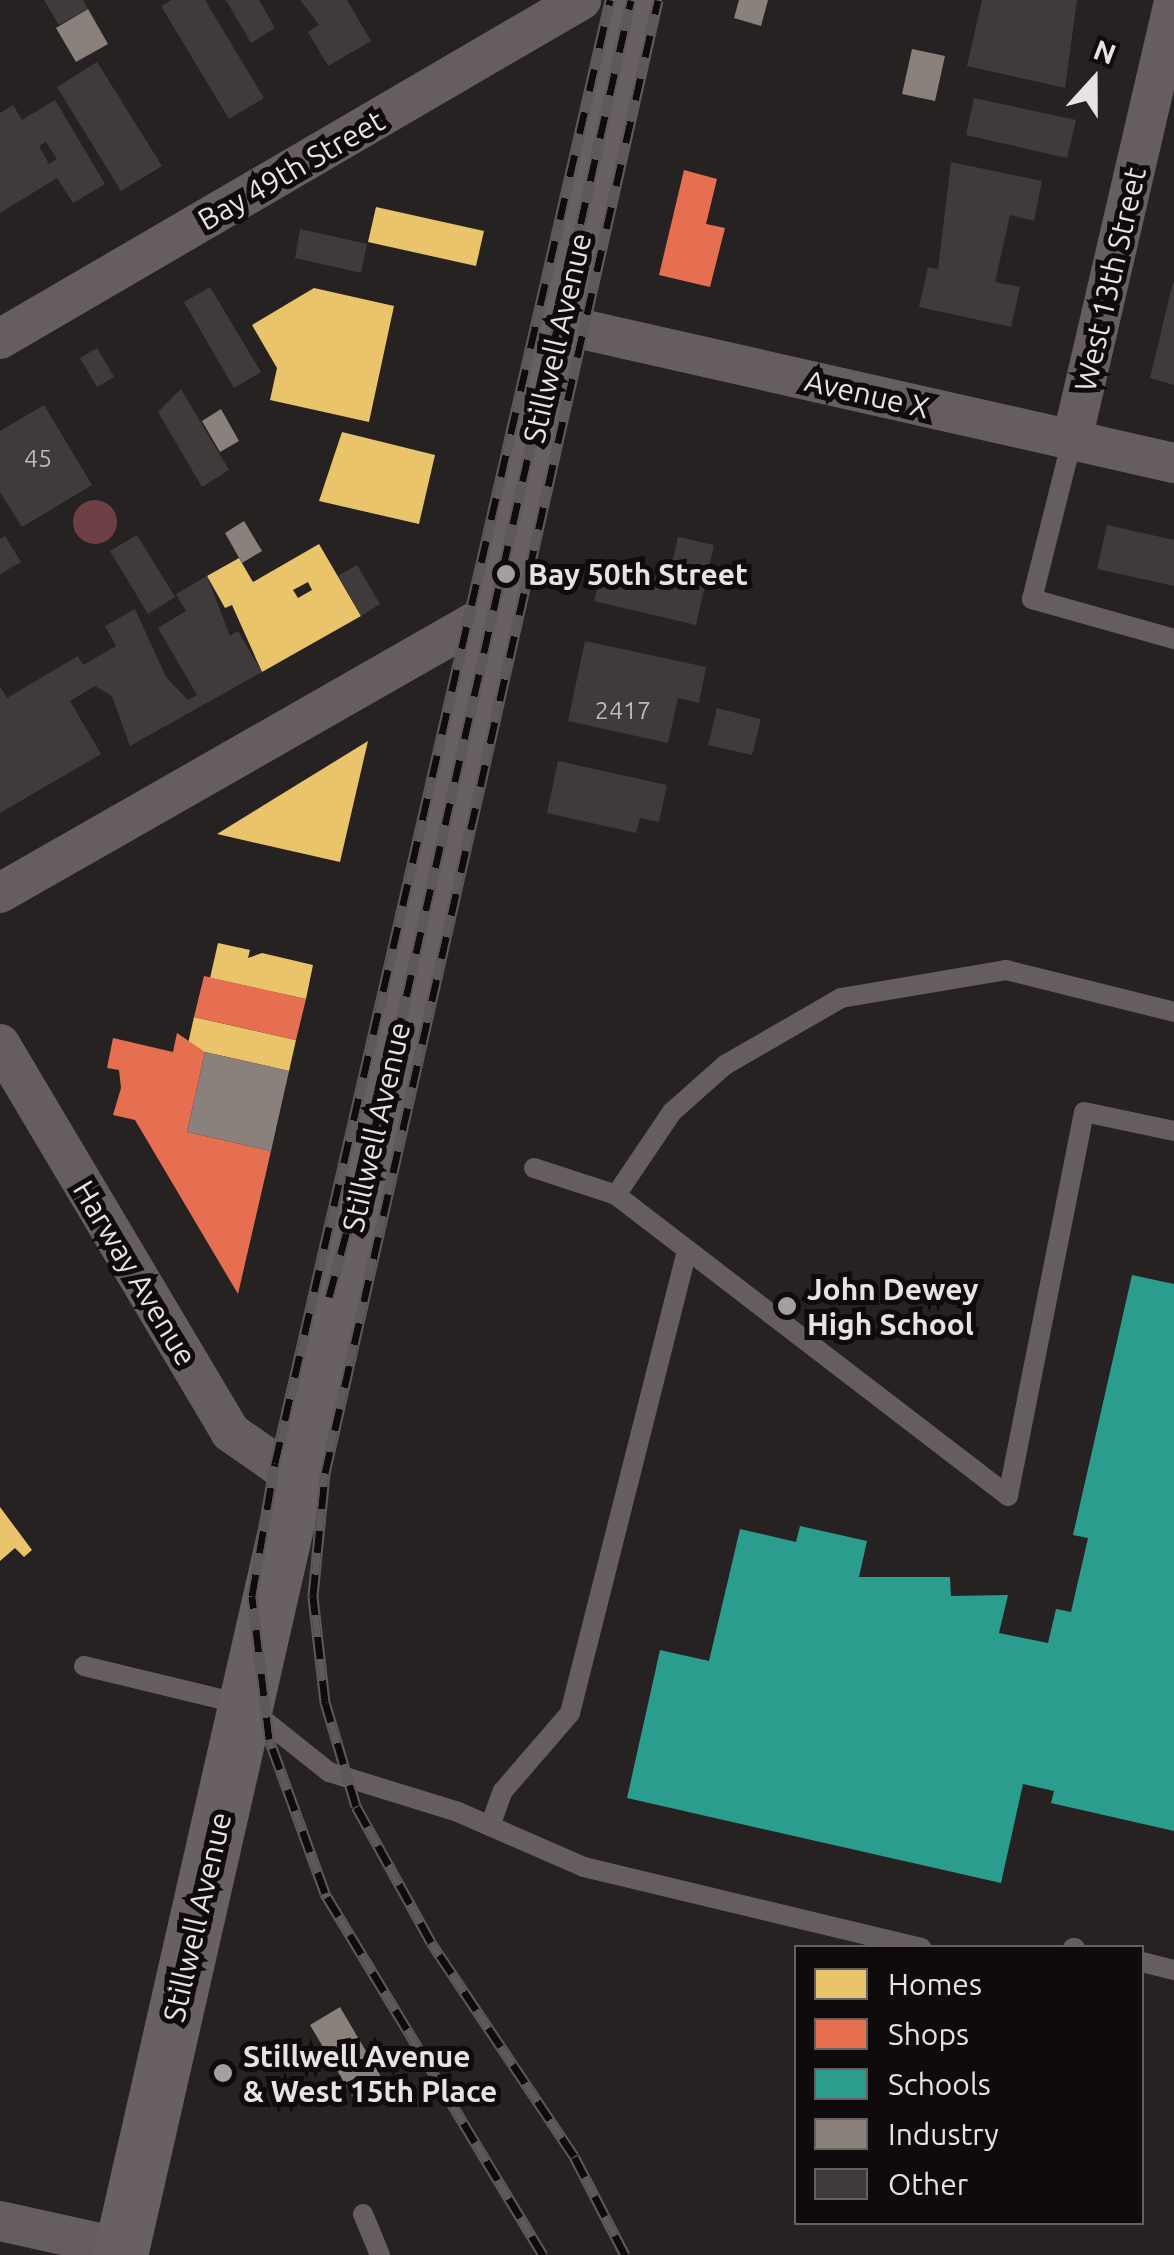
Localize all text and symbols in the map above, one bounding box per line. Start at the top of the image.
north arrow [1044,30,1144,130]
text: N [1090,33,1120,70]
street label: Bay 49th Street [191,102,391,238]
street label: West 13th Street [1067,163,1153,395]
street label: Stillwell Avenue [515,230,599,446]
street label: Avenue X [801,362,933,426]
house number: 45 [24,443,52,473]
place label: Bay 50th Street [528,556,748,592]
marker: Bay 50th Street [493,561,519,587]
house number: 2417 [595,695,651,725]
street label: Stillwell Avenue [334,1019,418,1235]
street label: Harway Avenue [66,1174,204,1372]
place label: John Dewey High School [807,1271,978,1342]
marker: John Dewey High School [776,1295,798,1317]
street label: Stillwell Avenue [155,1809,239,2025]
legend [794,1945,1144,2225]
text: Homes [888,1967,982,2001]
text: Shops [888,2017,969,2051]
place label: Stillwell Avenue & West 15th Place [243,2038,497,2108]
marker: Stillwell Avenue & West 15th Place [212,2062,234,2084]
text: Schools [888,2067,991,2101]
text: Industry [888,2117,999,2151]
text: Other [888,2167,968,2201]

